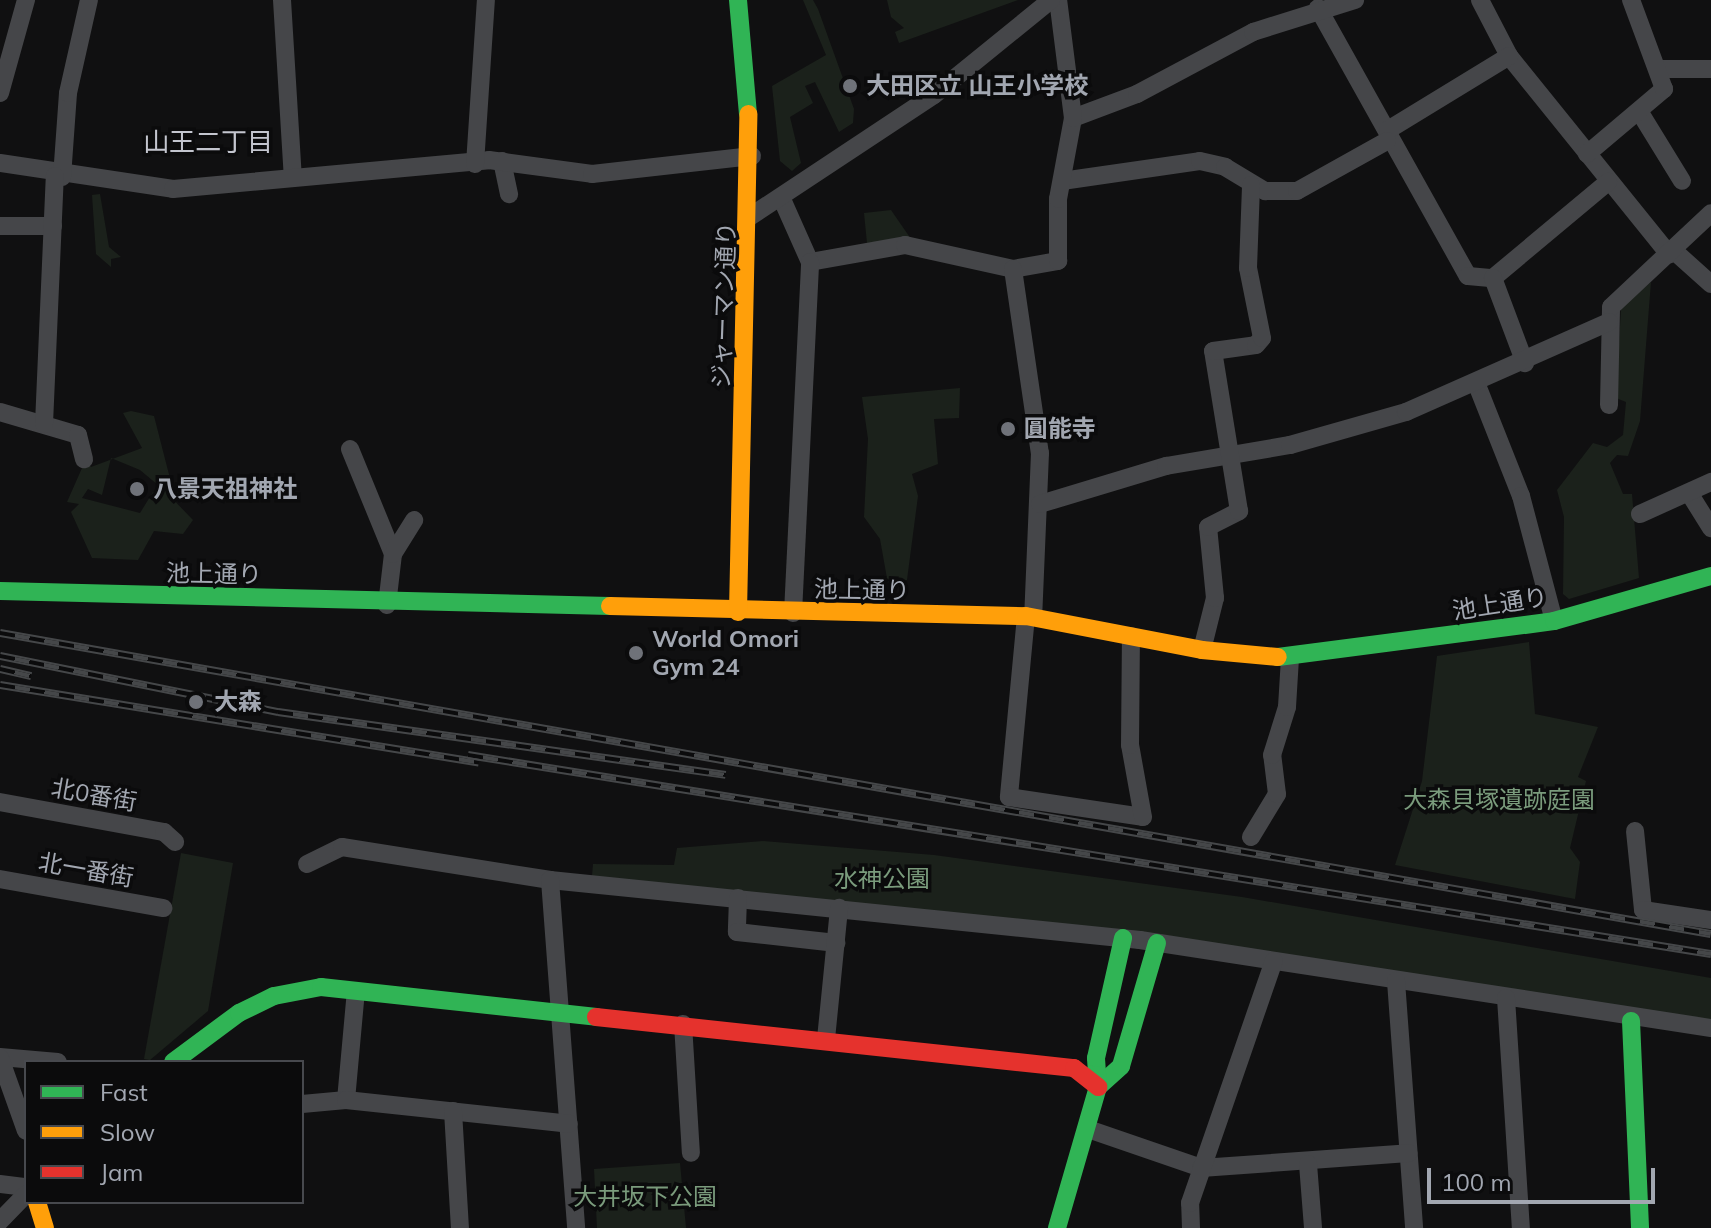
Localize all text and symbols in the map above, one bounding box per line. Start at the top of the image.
place label: 大田区立 山王小学校 [866,72,1089,100]
marker: 大田区立 山王小学校 [841,77,859,95]
district label: 山王二丁目 [143,126,273,158]
street label: ジャーマン通り [707,221,741,389]
place label: 圓能寺 [1024,415,1096,443]
marker: 圓能寺 [999,420,1017,438]
place label: 八景天祖神社 [153,475,297,503]
marker: 八景天祖神社 [128,480,146,498]
street label: 池上通り [166,559,262,589]
street label: 池上通り [814,575,910,605]
street label: 池上通り [1450,582,1550,626]
place label: World Omori Gym 24 [652,625,799,681]
marker: World Omori Gym 24 [627,644,645,662]
place label: 大森 [214,688,262,716]
marker: 大森 [185,691,207,713]
street label: 北0番街 [49,773,139,817]
park label: 大森貝塚遺跡庭園 [1403,786,1595,814]
street label: 北一番街 [36,847,136,893]
park label: 水神公園 [834,865,930,893]
legend [24,1060,304,1204]
text: Fast [100,1077,148,1107]
text: Slow [100,1117,155,1147]
scale bar [1431,1152,1659,1202]
text: Jam [100,1157,143,1187]
text: 100 m [1441,1167,1512,1197]
park label: 大井坂下公園 [573,1183,717,1211]

